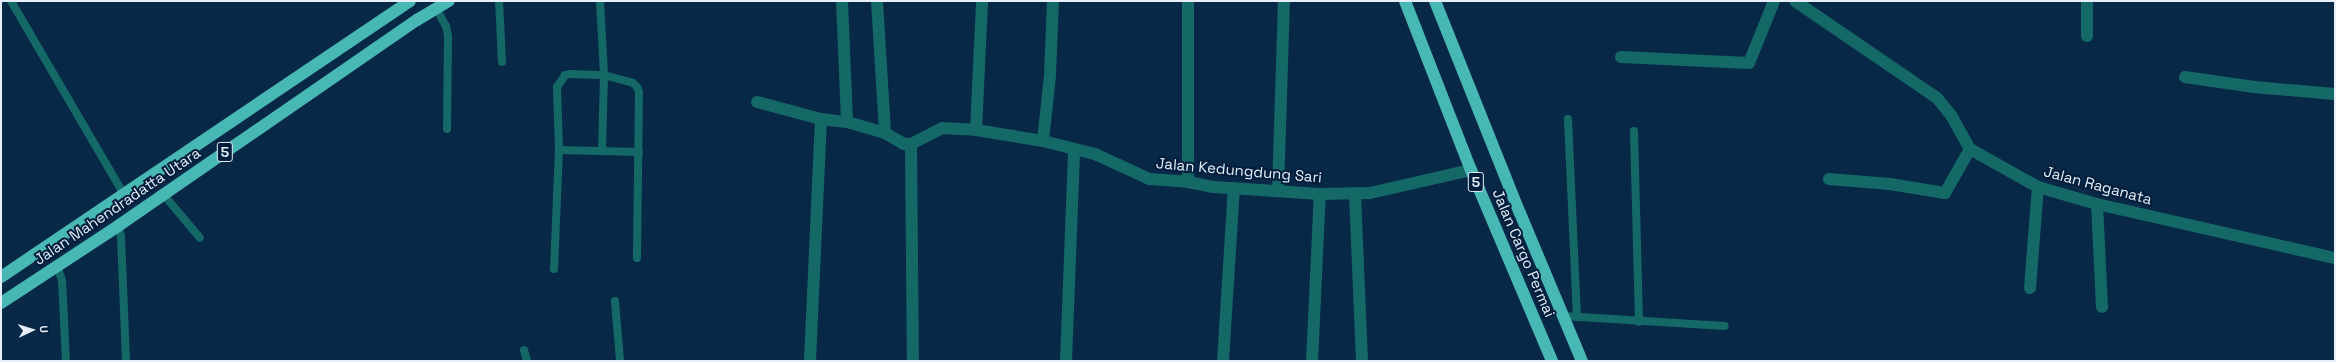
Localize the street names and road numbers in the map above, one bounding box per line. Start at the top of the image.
road number: 5 [216,140,234,164]
street label: Jalan Mahendradatta Utara [30,144,204,268]
street label: Jalan Kedungdung Sari [1155,154,1323,186]
street label: Jalan Raganata [2042,162,2154,208]
road number: 5 [1467,170,1485,194]
street label: Jalan Cargo Permai [1489,186,1559,320]

